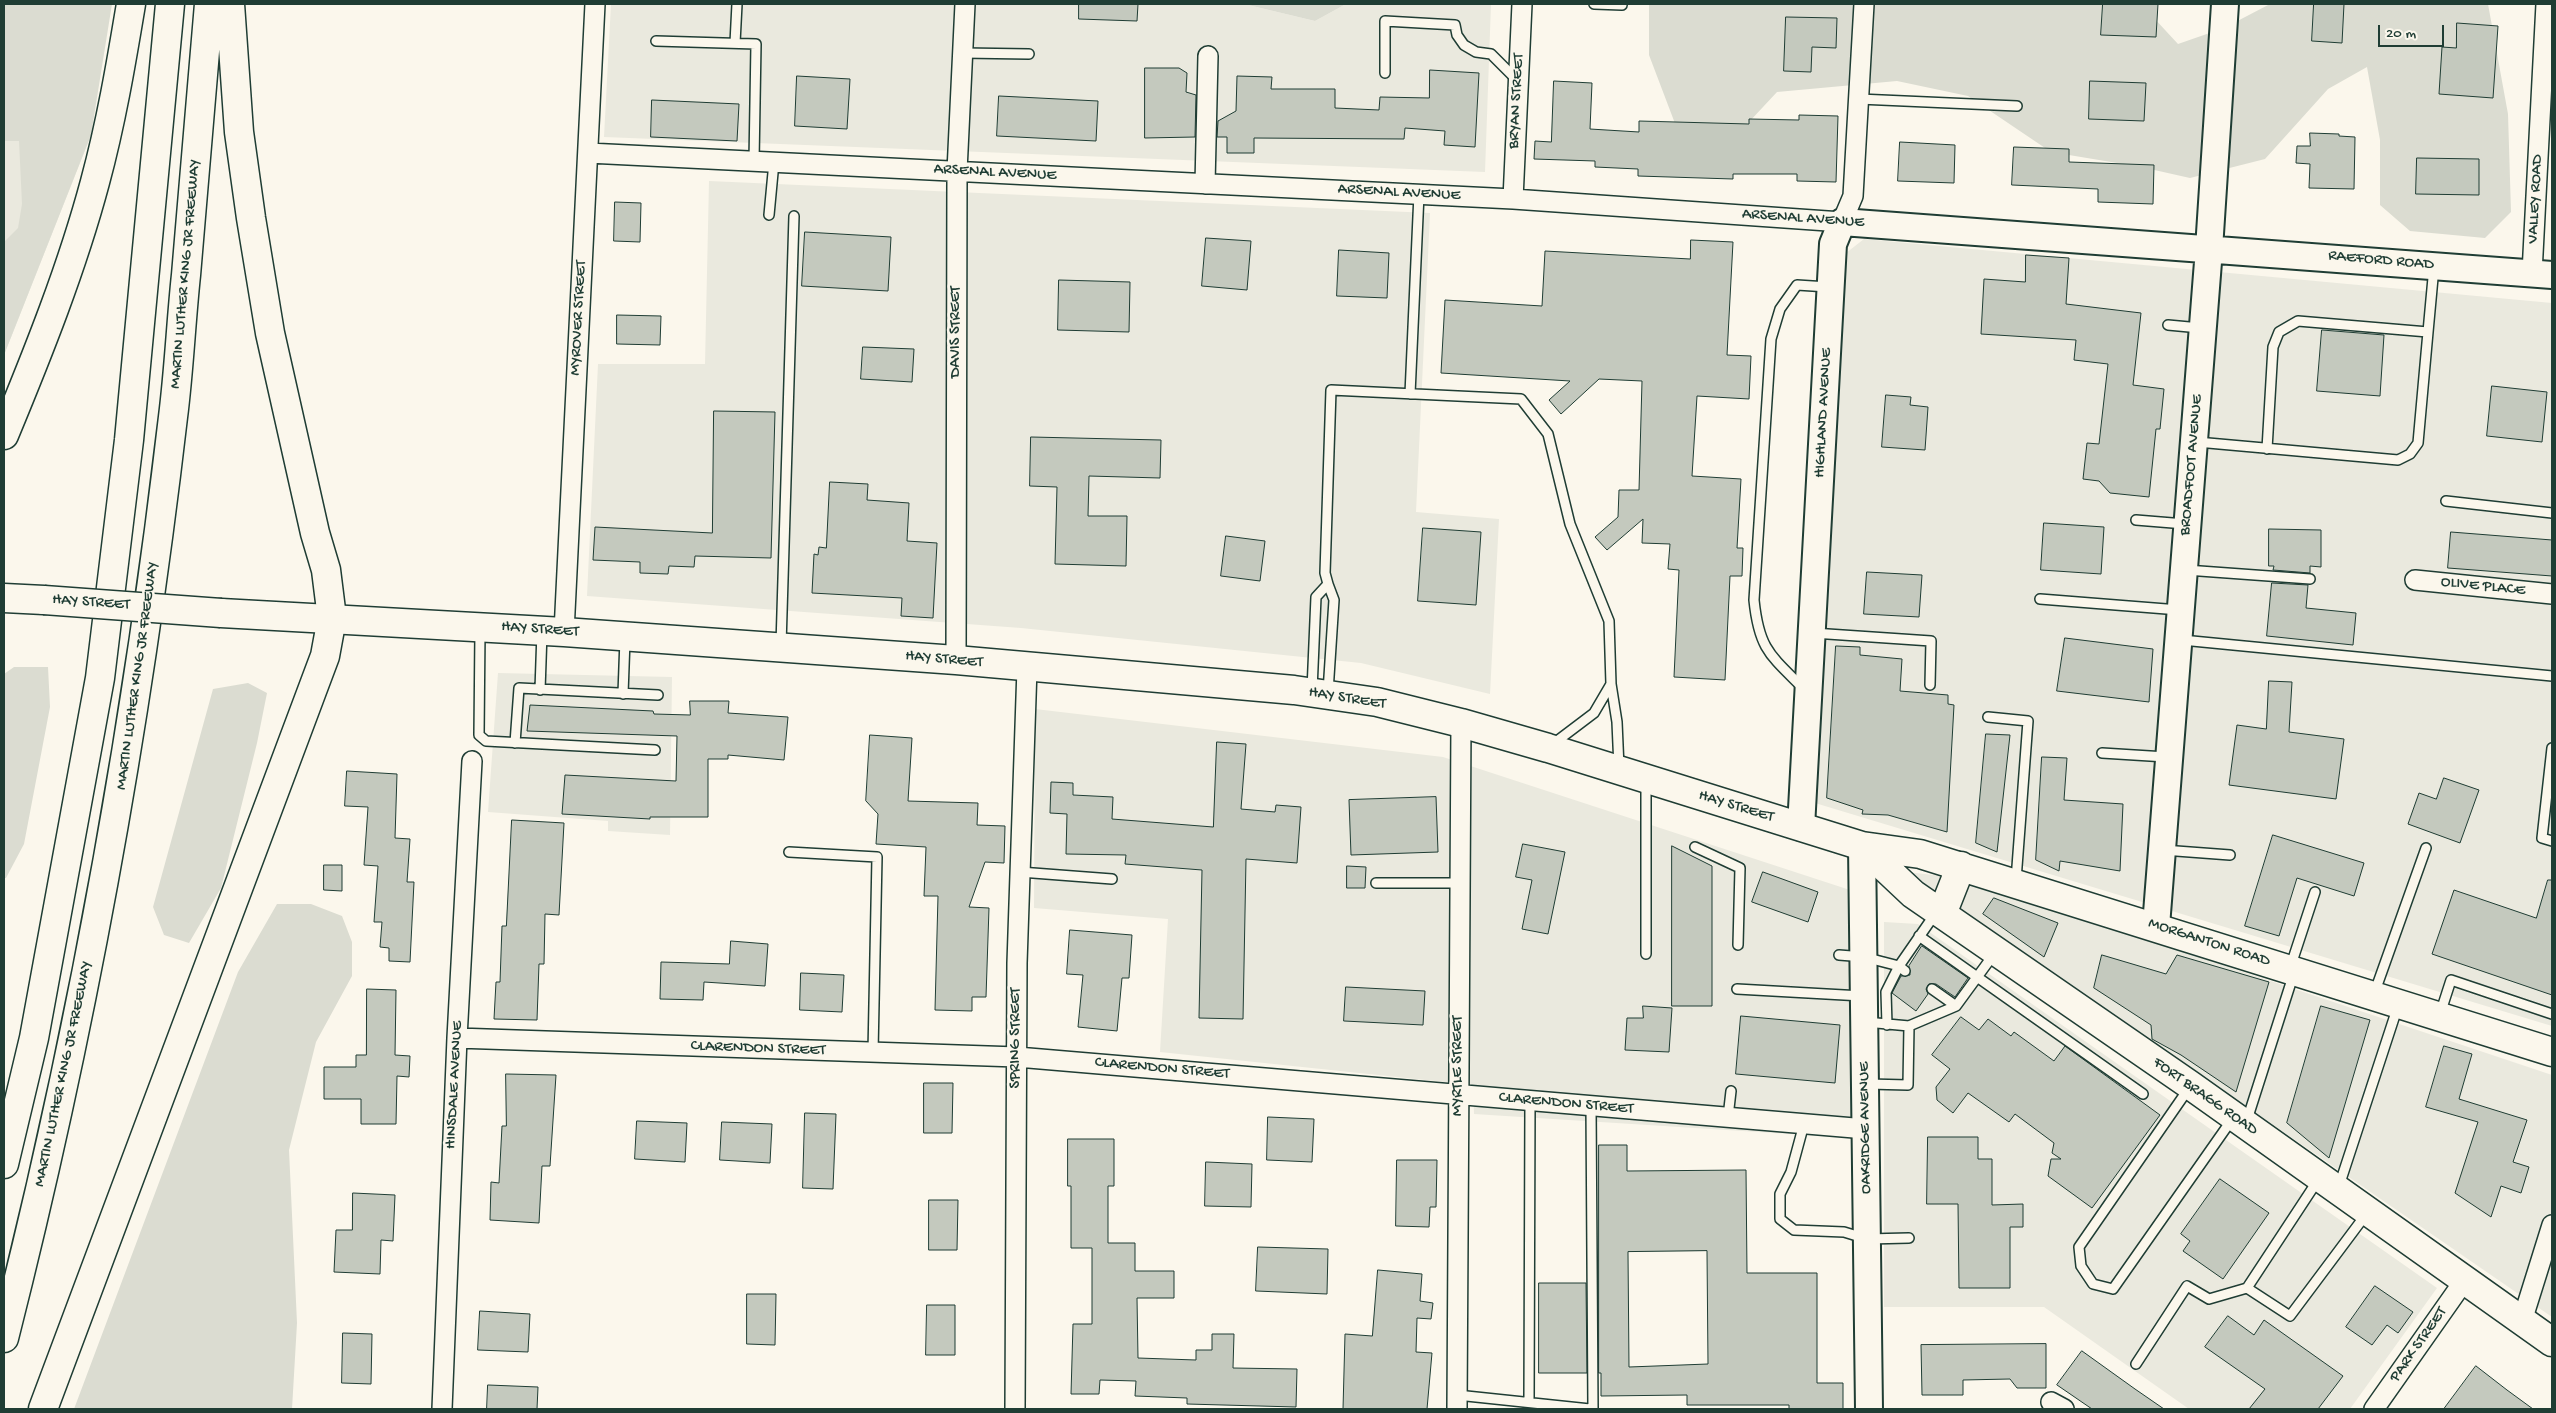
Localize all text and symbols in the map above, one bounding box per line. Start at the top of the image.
scale bar [2381,15,2447,47]
text: 20 m [2386,25,2416,43]
street label: BRYAN STREET [1505,53,1529,149]
street label: VALLEY ROAD [2524,154,2548,244]
street label: MARTIN LUTHER KING JR FREEWAY [166,158,206,390]
street label: ARSENAL AVENUE [933,160,1057,186]
street label: ARSENAL AVENUE [1337,180,1461,206]
street label: ARSENAL AVENUE [1741,205,1865,233]
street label: RAEFORD ROAD [2327,247,2435,275]
street label: MYROVER STREET [566,260,592,376]
street label: DAVIS STREET [947,286,967,378]
street label: HIGHLAND AVENUE [1811,348,1837,478]
street label: BROADFOOT AVENUE [2176,394,2208,536]
street label: MARTIN LUTHER KING JR FREEWAY [112,561,164,791]
street label: OLIVE PLACE [2440,573,2526,601]
street label: HAY STREET [52,591,130,615]
street label: HAY STREET [501,618,579,642]
street label: HAY STREET [904,647,984,673]
street label: HAY STREET [1307,683,1387,715]
street label: HAY STREET [1696,786,1776,828]
street label: MORGANTON ROAD [2146,914,2272,972]
street label: MARTIN LUTHER KING JR FREEWAY [31,959,97,1189]
street label: SPRING STREET [1007,988,1027,1088]
street label: MYRTLE STREET [1449,1016,1469,1116]
street label: HINSDALE AVENUE [442,1020,468,1150]
street label: CLARENDON STREET [690,1037,826,1061]
street label: CLARENDON STREET [1094,1054,1230,1084]
street label: FORT BRAGG ROAD [2149,1054,2261,1140]
street label: OAKRIDGE AVENUE [1855,1062,1877,1194]
street label: CLARENDON STREET [1498,1089,1634,1119]
street label: PARK STREET [2386,1304,2452,1386]

